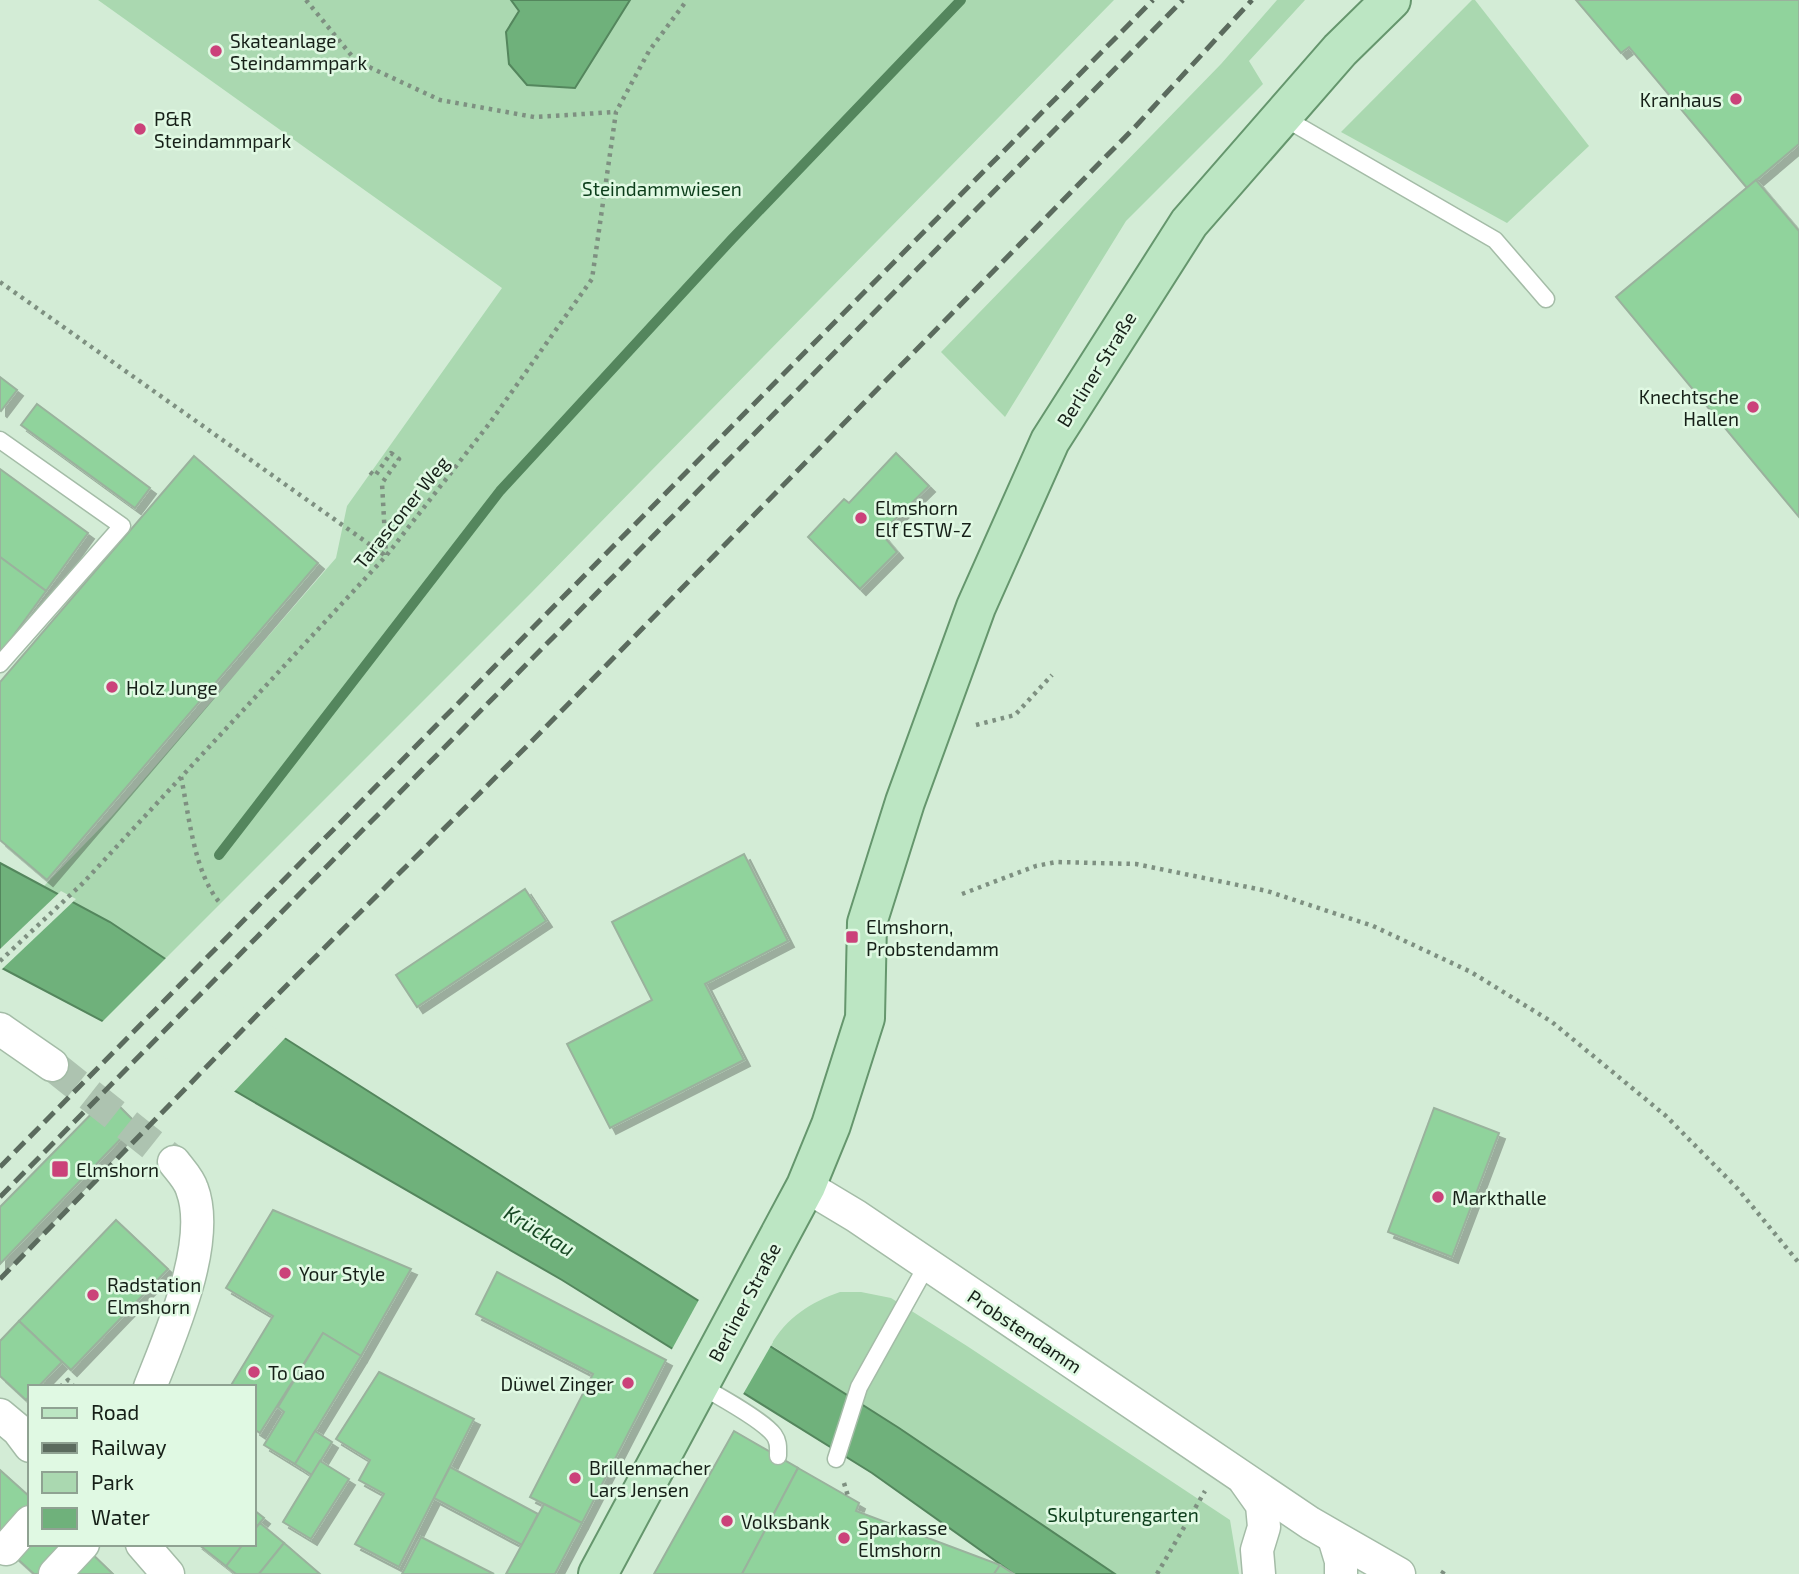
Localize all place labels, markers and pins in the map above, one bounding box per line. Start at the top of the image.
place label: Skateanlage Steindammpark [230,29,367,74]
marker: Skateanlage Steindammpark [208,43,224,59]
place label: Kranhaus [1640,88,1722,111]
marker: Kranhaus [1728,91,1744,107]
place label: P&R Steindammpark [154,107,291,152]
marker: P&R Steindammpark [132,121,148,137]
place label: Knechtsche Hallen [1639,385,1739,430]
marker: Knechtsche Hallen [1745,399,1761,415]
place label: Elmshorn Elf ESTW-Z [875,496,972,541]
marker: Elmshorn Elf ESTW-Z [853,510,869,526]
place label: Holz Junge [126,676,218,699]
marker: Holz Junge [104,679,120,695]
place label: Elmshorn, Probstendamm [866,915,999,960]
marker: Elmshorn, Probstendamm [844,929,860,945]
place label: Elmshorn [76,1158,159,1181]
marker: Elmshorn [50,1159,70,1179]
place label: Markthalle [1452,1186,1547,1209]
marker: Markthalle [1430,1189,1446,1205]
place label: Your Style [299,1262,385,1285]
marker: Your Style [277,1265,293,1281]
place label: Radstation Elmshorn [107,1273,201,1318]
marker: Radstation Elmshorn [85,1287,101,1303]
place label: To Gao [268,1361,325,1384]
marker: To Gao [246,1364,262,1380]
place label: Düwel Zinger [500,1372,614,1395]
marker: Düwel Zinger [620,1375,636,1391]
place label: Brillenmacher Lars Jensen [589,1456,711,1501]
marker: Brillenmacher Lars Jensen [567,1470,583,1486]
place label: Volksbank [741,1510,830,1533]
marker: Volksbank [719,1513,735,1529]
place label: Sparkasse Elmshorn [858,1516,947,1561]
marker: Sparkasse Elmshorn [836,1530,852,1546]

